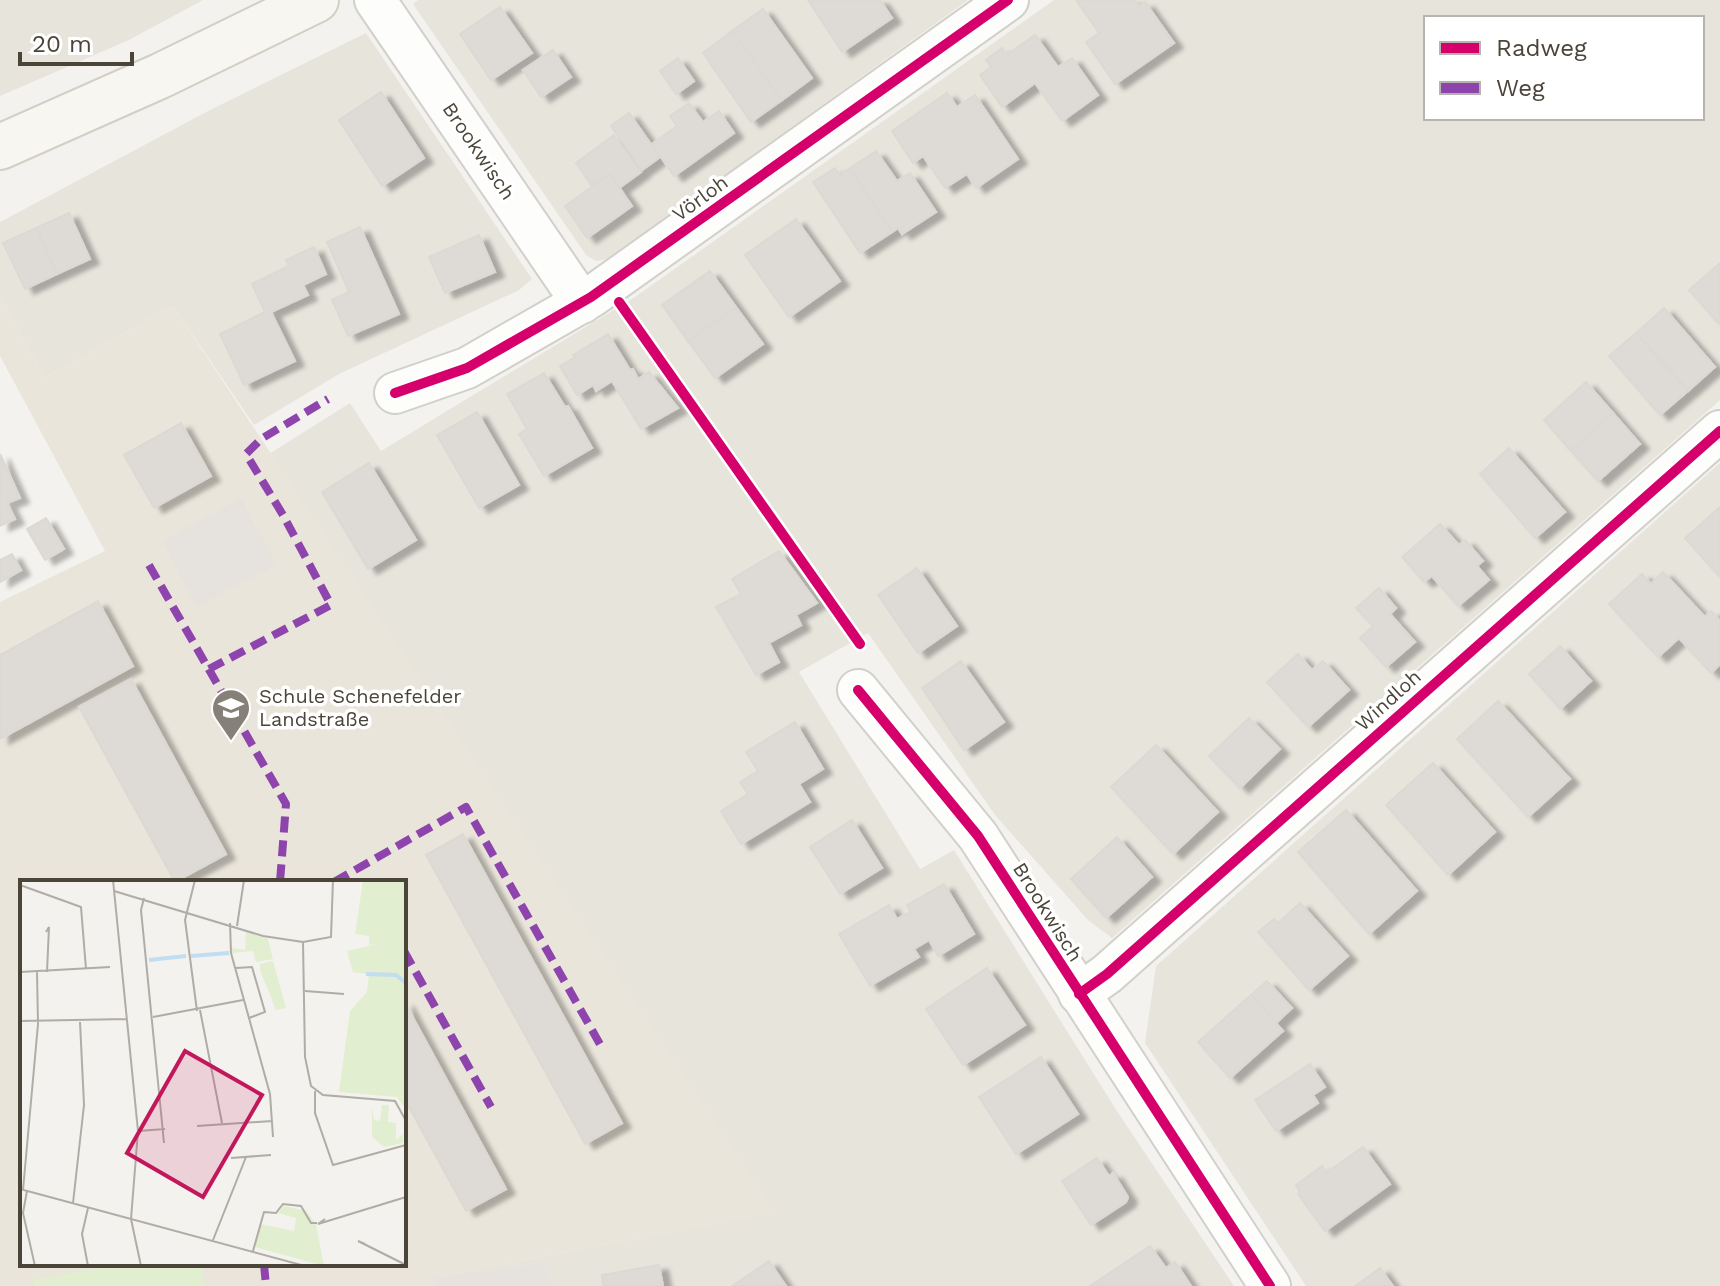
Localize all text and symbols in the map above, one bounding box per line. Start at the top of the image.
scale bar [20,16,132,66]
legend [1424,16,1704,120]
text: 20 m [32,30,92,58]
text: Radweg [1496,34,1587,62]
text: Weg [1496,74,1545,102]
street label: Brookwisch [438,98,520,204]
street label: Vörloh [668,170,732,226]
street label: Windloh [1350,664,1426,736]
place label: Schule Schenefelder Landstraße [259,684,461,731]
school or university icon: Schule Schenefelder Landstraße [210,687,252,742]
street label: Brookwisch [1008,858,1088,966]
inset map [20,880,406,1266]

